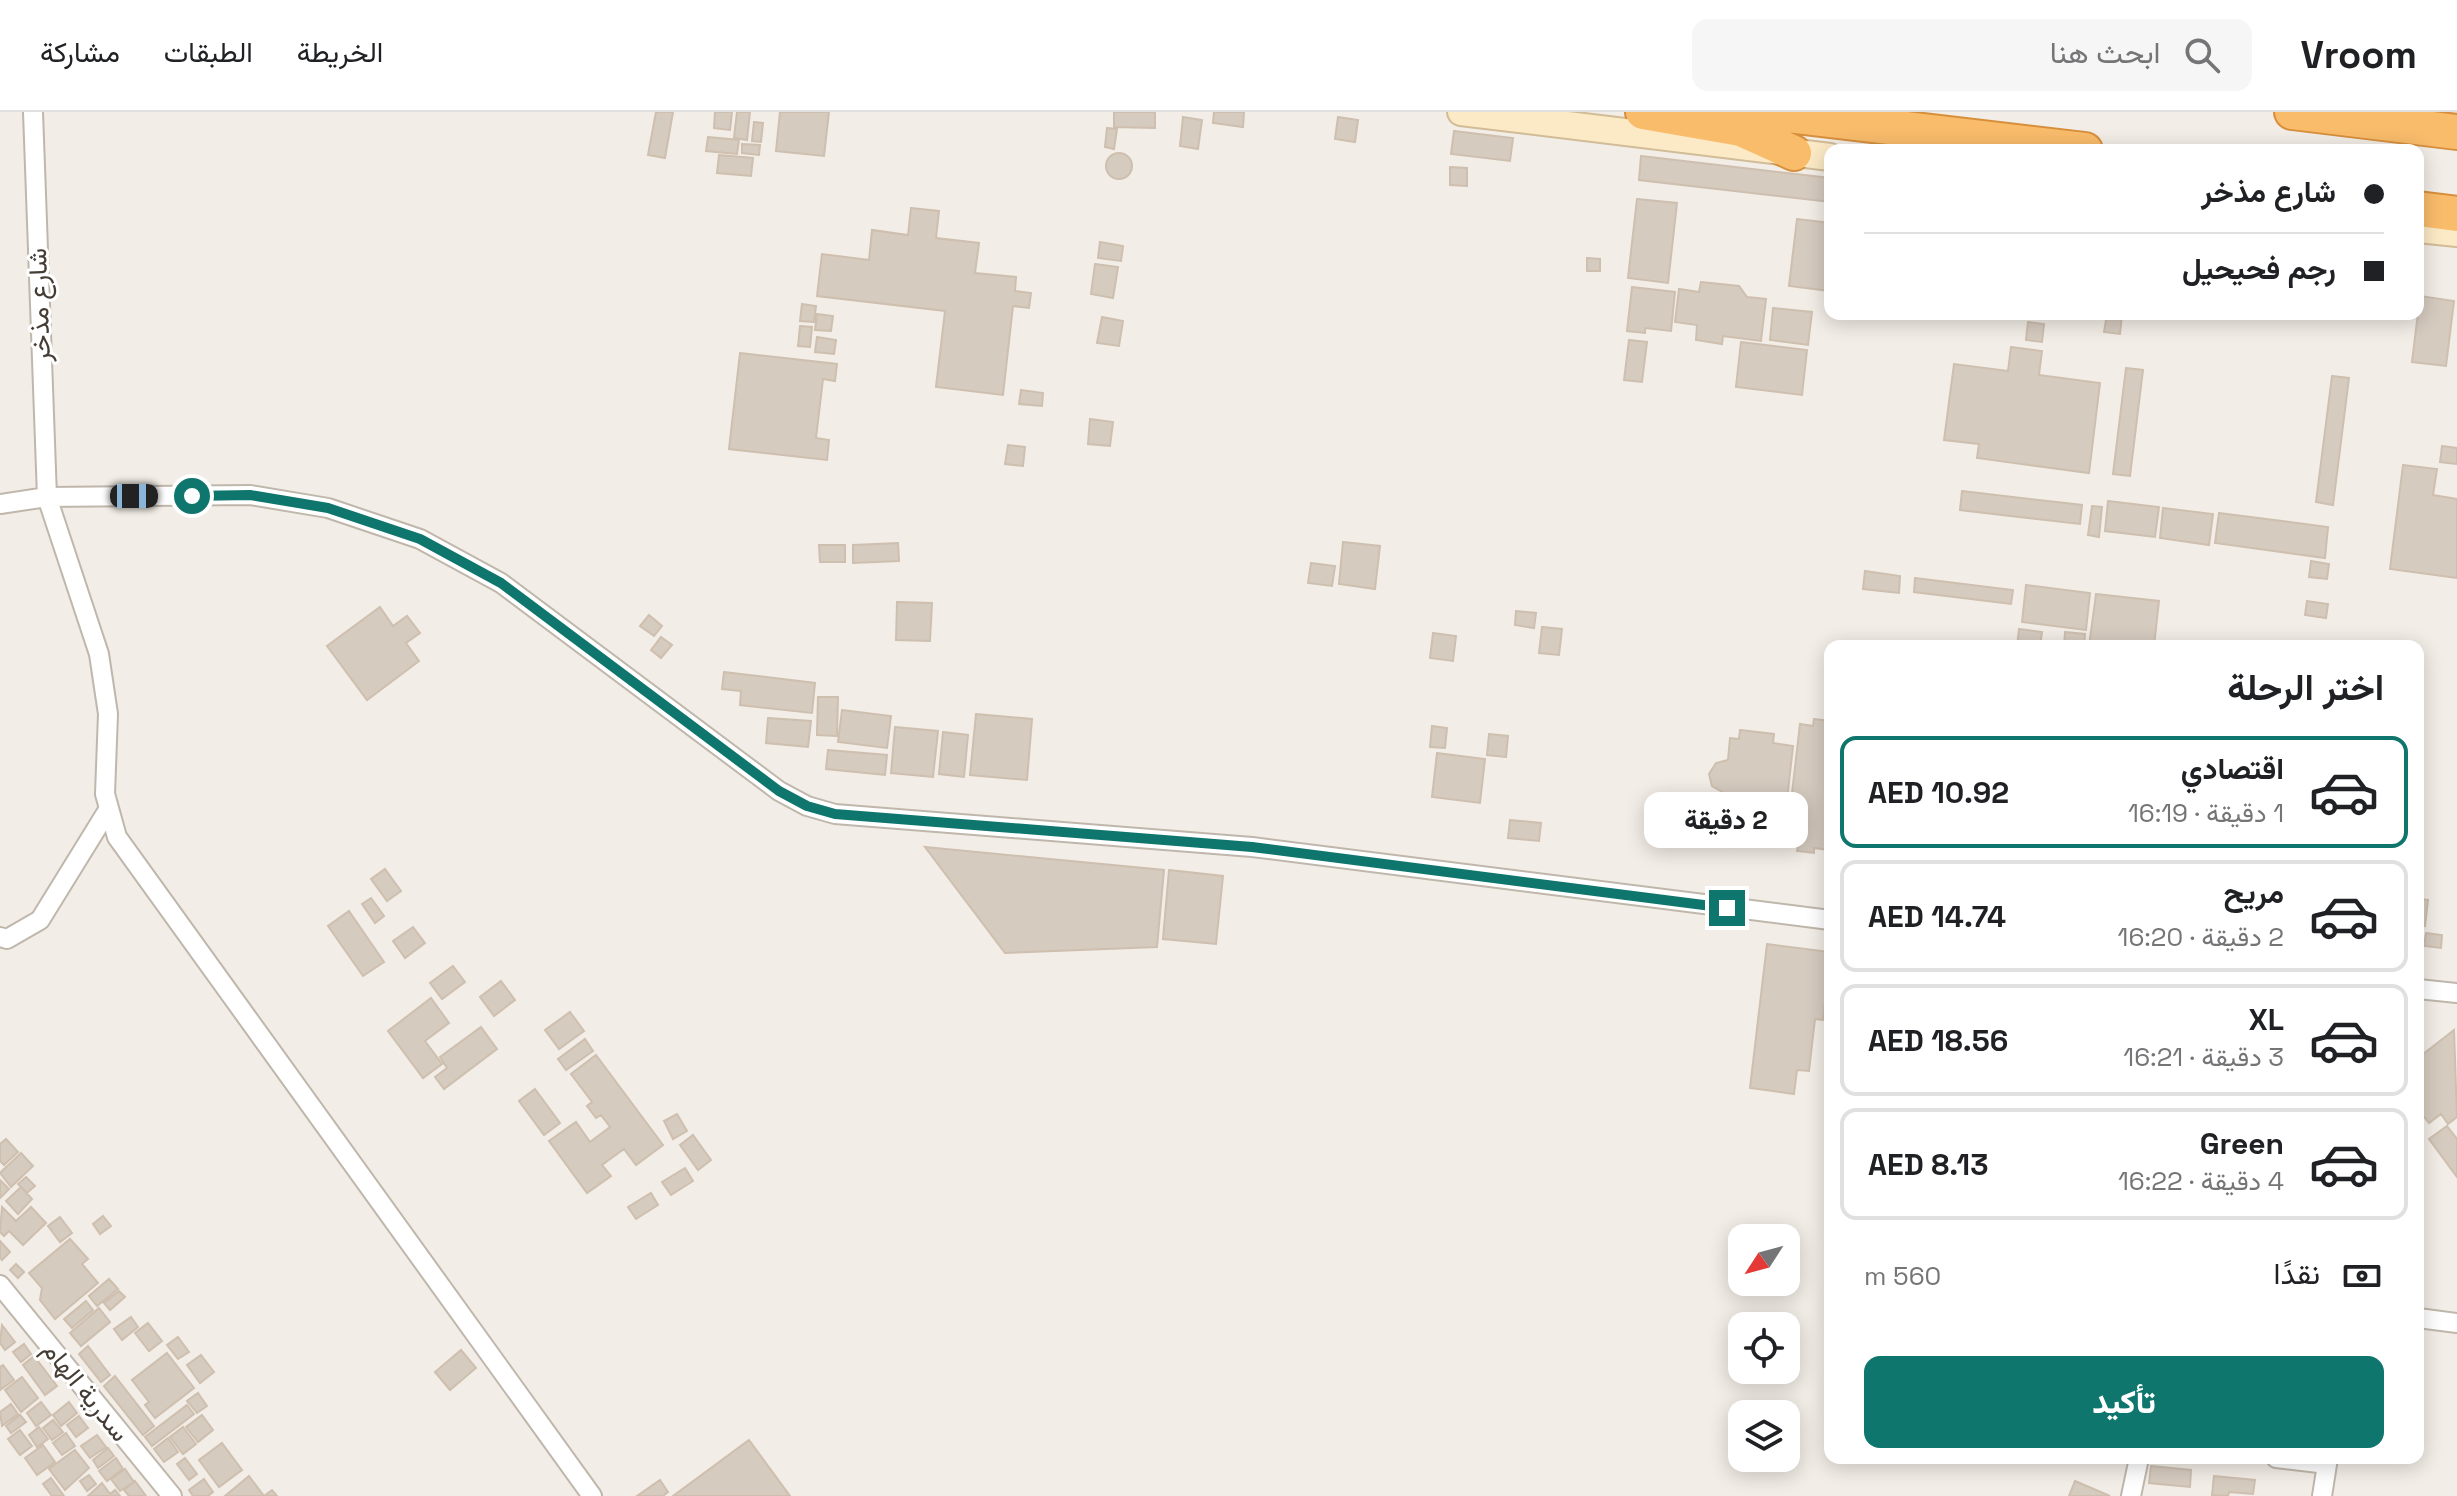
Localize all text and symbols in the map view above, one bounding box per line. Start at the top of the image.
search box [1692,19,2252,91]
text: Vroom [2300,31,2417,79]
text: ابحث هنا [2050,33,2160,72]
icon: search [2180,33,2224,77]
text: مشاركة [40,34,120,70]
text: الطبقات [164,34,253,70]
text: الخريطة [297,34,383,70]
text: شارع مذخر [2201,172,2336,211]
street label: شارع مذخر [20,247,59,364]
text: رجم فحيحيل [2182,249,2336,288]
route start [174,478,210,514]
car [110,484,158,508]
text: اختر الرحلة [2227,665,2384,711]
text: اقتصادي [2181,749,2284,788]
icon: car [2308,756,2380,828]
text: AED 10.92 [1868,773,2009,812]
callout: 2 دقيقة [1645,792,1809,848]
text: 1 دقيقة · 16:19 [2128,796,2284,830]
text: 2 دقيقة [1684,803,1768,837]
text: مريح [2224,873,2284,912]
icon: car [2308,880,2380,952]
route end [1709,890,1745,926]
text: AED 14.74 [1868,897,2006,936]
text: 2 دقيقة · 16:20 [2118,920,2284,954]
text: XL [2248,1000,2284,1039]
icon: car [2308,1004,2380,1076]
text: AED 18.56 [1868,1021,2008,1060]
text: 3 دقيقة · 16:21 [2123,1040,2284,1074]
text: Green [2200,1124,2284,1163]
icon: car [2308,1128,2380,1200]
text: AED 8.13 [1868,1145,1988,1184]
text: 4 دقيقة · 16:22 [2118,1164,2284,1198]
north arrow [1728,1224,1800,1296]
map controls [1728,1224,1800,1472]
text: نقدًا [2274,1254,2320,1293]
icon: cash [2340,1254,2384,1298]
text: 560 m [1864,1259,1941,1293]
button: locate [1728,1312,1800,1384]
street label: سدرية الهام [35,1334,137,1448]
button: تأكيد [1864,1356,2384,1448]
button: layers [1728,1400,1800,1472]

